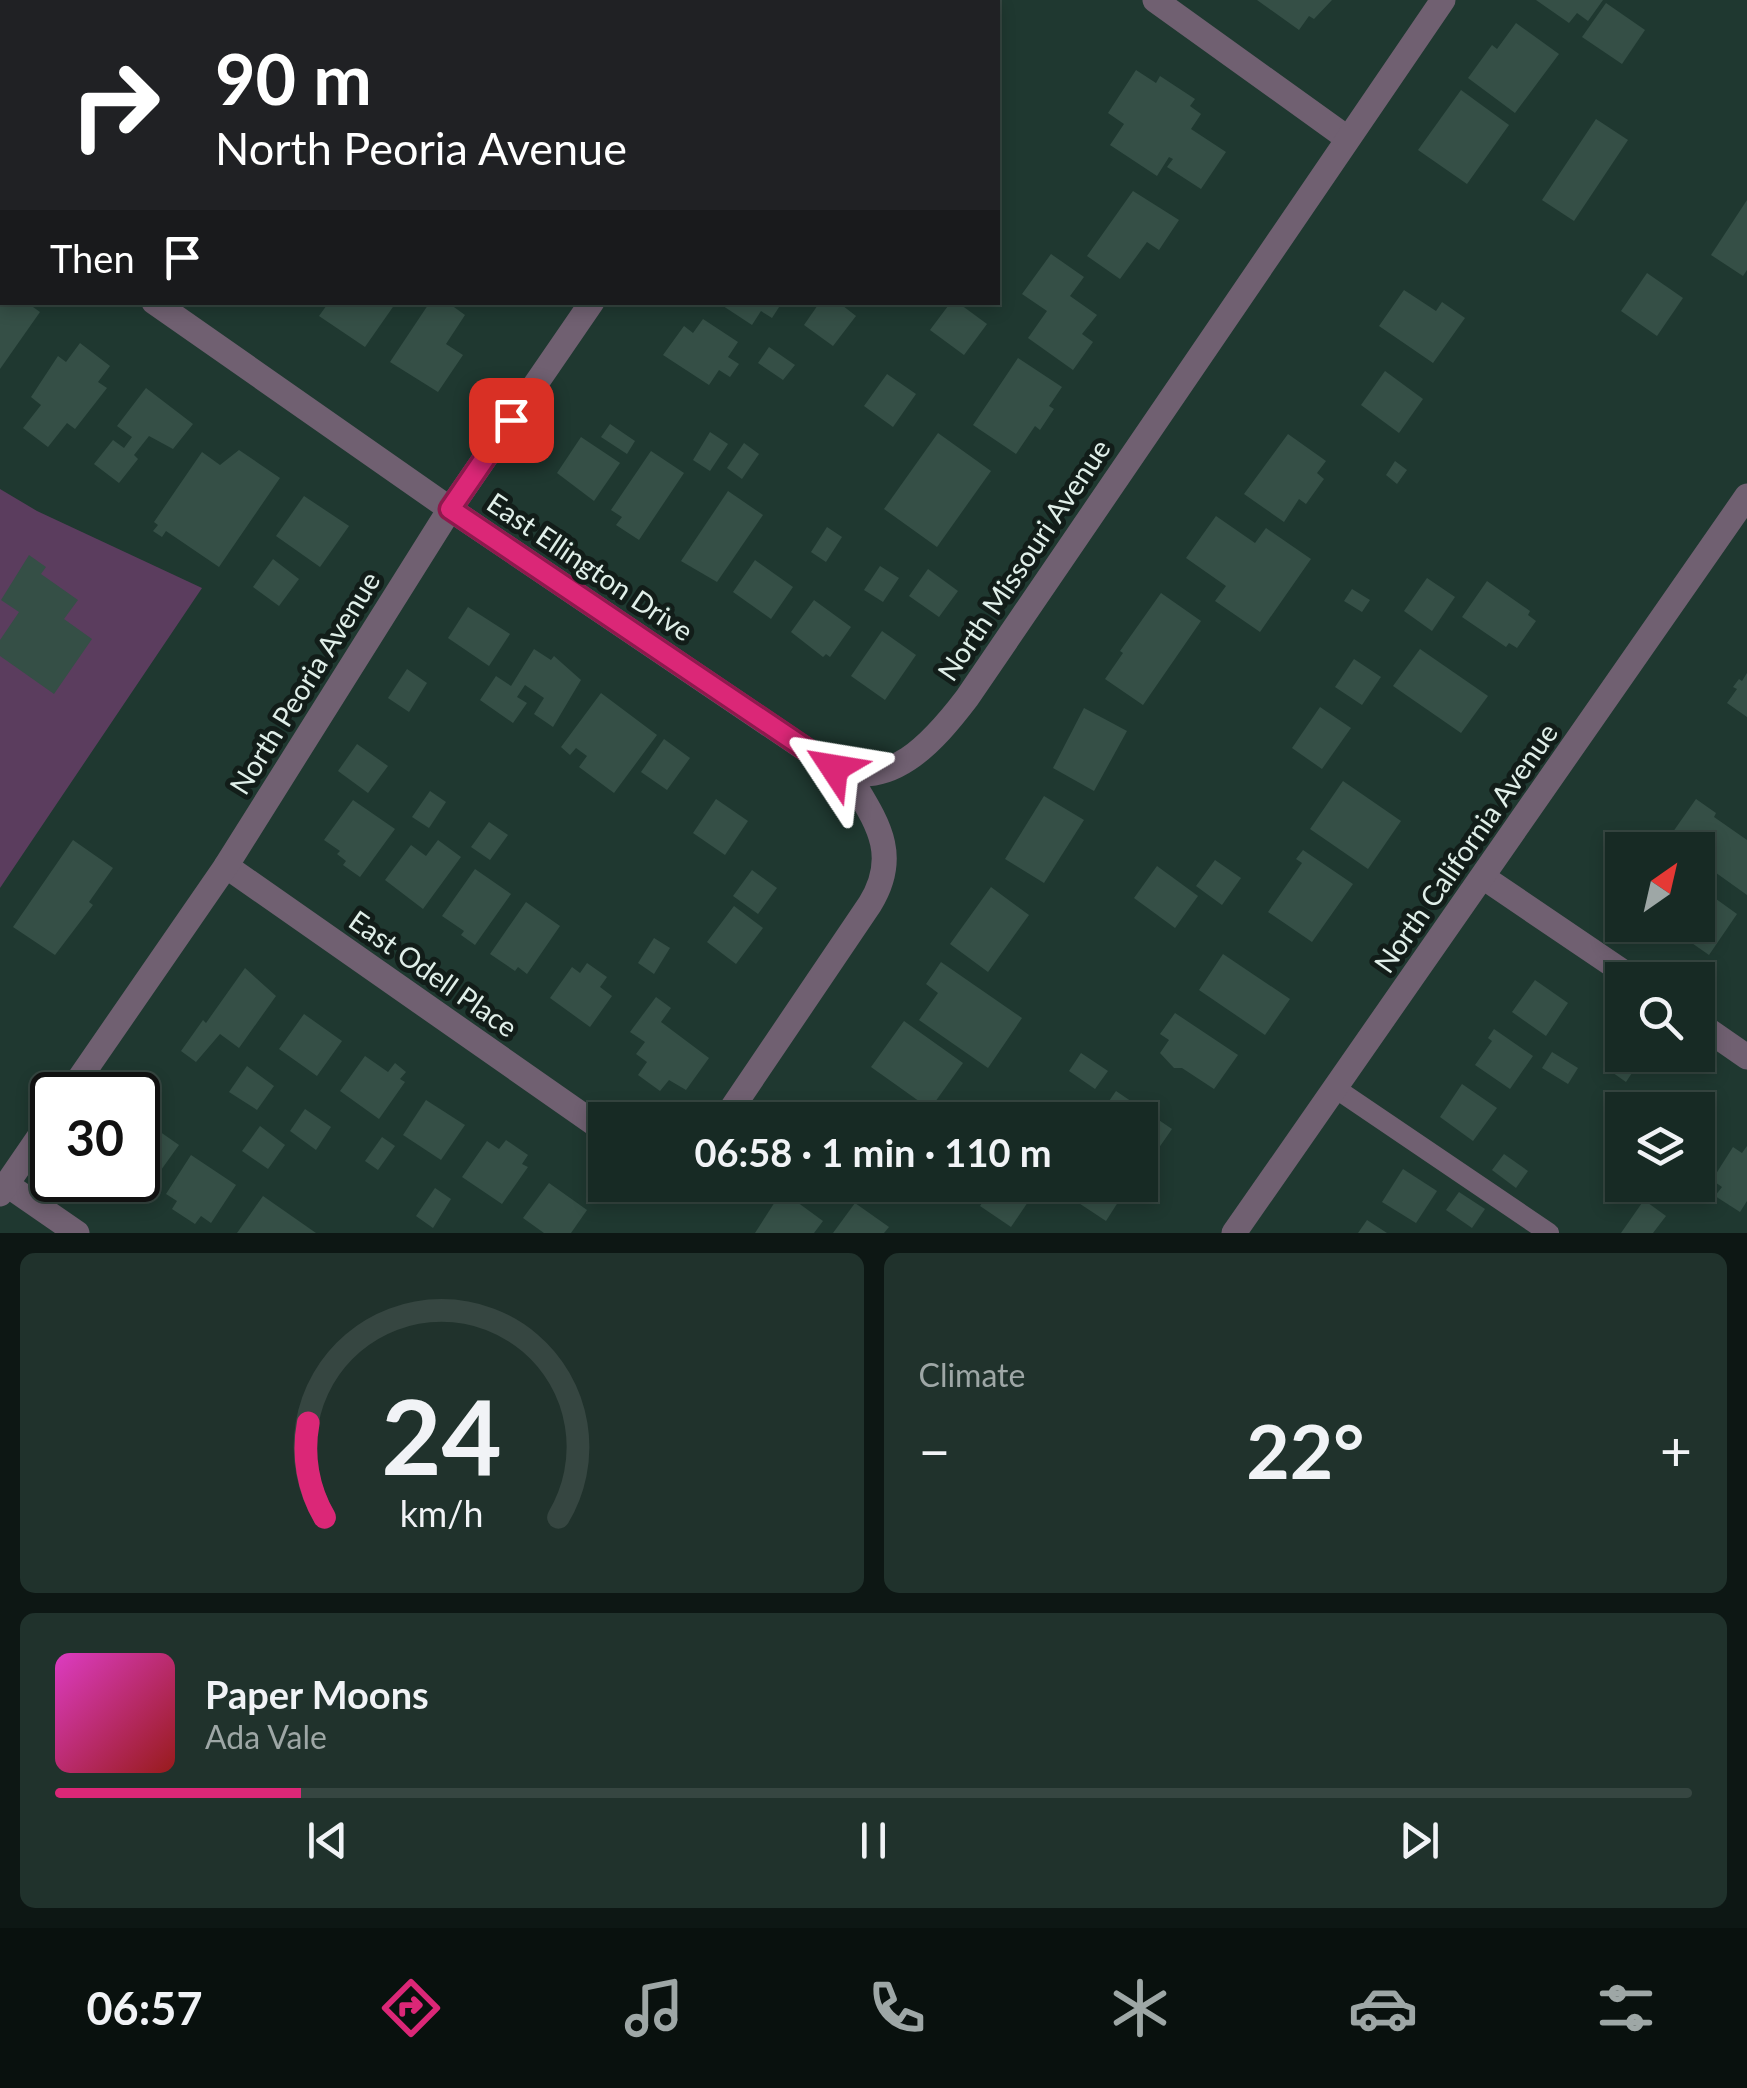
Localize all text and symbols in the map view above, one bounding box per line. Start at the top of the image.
text: 90 m [215,36,372,120]
icon: right [50,40,180,170]
text: North Peoria Avenue [215,121,627,175]
icon: arrive [155,230,210,285]
text: Then [50,235,135,281]
pin [469,378,554,463]
icon: arrive [484,393,539,448]
street label: North Missouri Avenue [930,432,1117,687]
street label: East Ellington Drive [481,485,700,648]
street label: North Peoria Avenue [222,565,386,800]
position arrow [782,716,886,820]
street label: North California Avenue [1366,716,1564,979]
north arrow [1605,832,1715,942]
map controls [1605,832,1715,1202]
street label: East Odell Place [343,903,524,1044]
button: search [1605,962,1715,1072]
speed limit sign: 30 [30,1072,160,1202]
button: layers [1605,1092,1715,1202]
text: 06:58 · 1 min · 110 m [694,1129,1052,1175]
text: Climate [919,1355,1025,1394]
text: 24 [381,1372,502,1497]
text: 22° [1246,1405,1364,1495]
text: − [919,1417,950,1483]
text: + [1660,1417,1692,1483]
text: km/h [400,1492,484,1535]
text: Paper Moons [205,1671,429,1717]
text: Ada Vale [205,1717,327,1756]
icon: previous [300,1813,355,1868]
icon: pause [846,1813,901,1868]
icon: next [1392,1813,1447,1868]
icon: directions [376,1973,446,2043]
icon: music [619,1973,689,2043]
icon: phone [862,1973,932,2043]
icon: climate [1105,1973,1175,2043]
icon: car [1348,1973,1418,2043]
icon: filters [1591,1973,1661,2043]
text: 06:57 [87,1981,203,2035]

